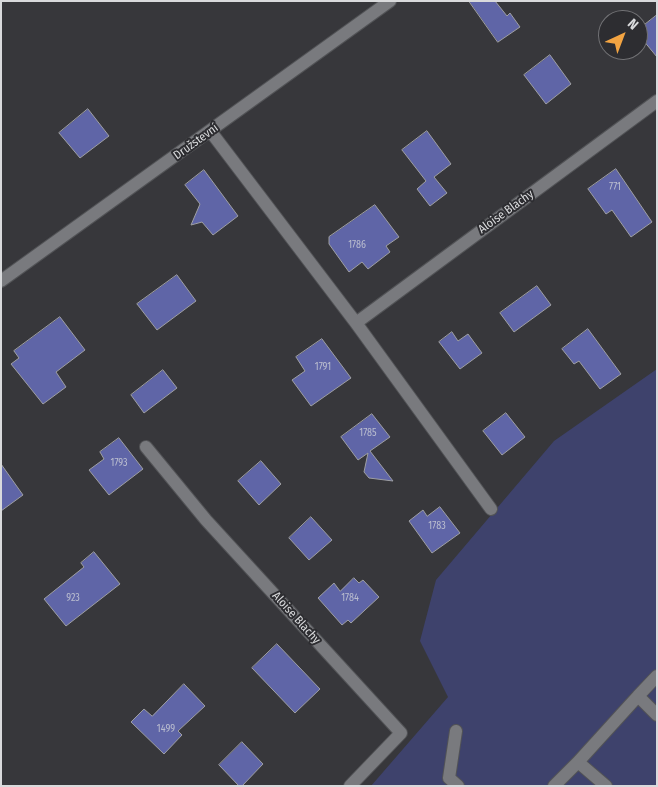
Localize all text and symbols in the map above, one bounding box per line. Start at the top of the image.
north arrow [598,10,648,60]
text: N [624,15,642,33]
street label: Družstevní [171,121,221,163]
house number: 771 [609,181,621,193]
street label: Aloise Blachy [476,187,536,237]
house number: 1786 [348,239,366,251]
house number: 1791 [315,361,331,373]
house number: 1785 [359,427,377,439]
house number: 1793 [111,457,127,469]
house number: 1783 [428,520,446,532]
street label: Aloise Blachy [269,589,323,647]
house number: 923 [66,592,80,604]
house number: 1784 [341,592,359,604]
house number: 1499 [157,723,175,735]

